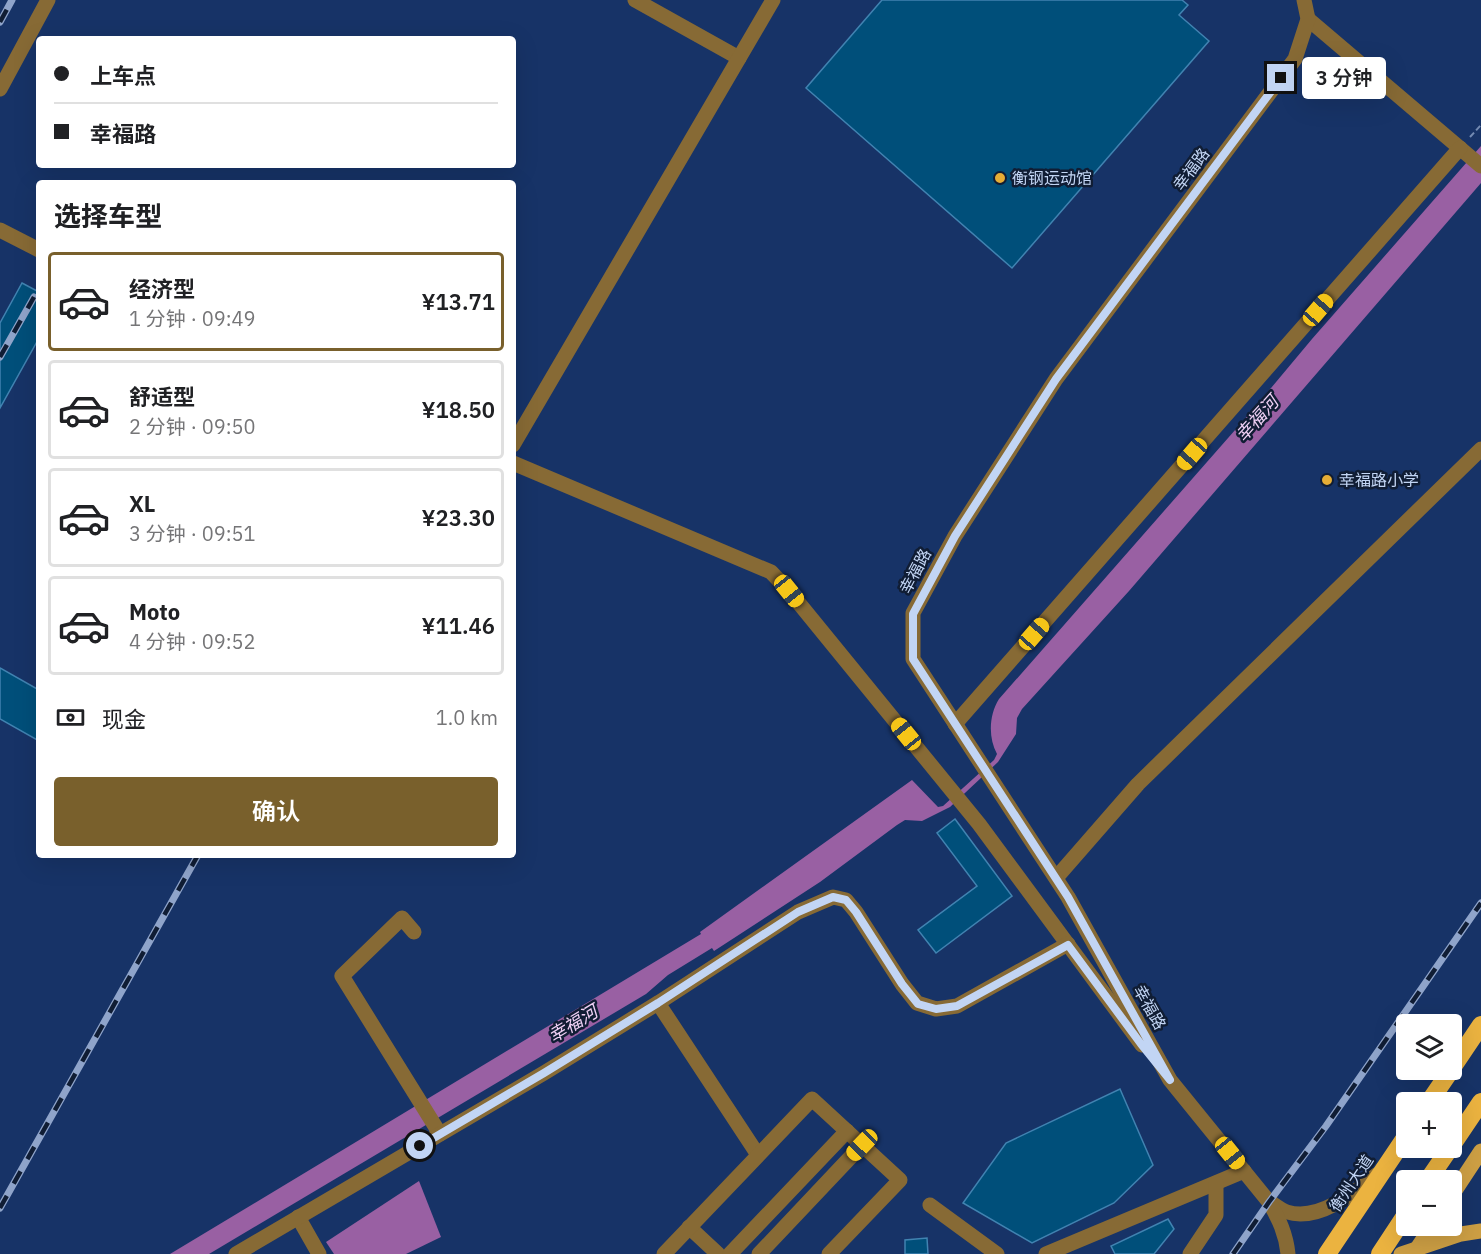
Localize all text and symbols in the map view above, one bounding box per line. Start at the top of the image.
callout: 3 分钟 [1302,57,1386,99]
text: 上车点 [90,61,156,90]
route end [1267,64,1294,91]
text: 3 分钟 [1316,64,1372,91]
text: 幸福路 [90,119,156,148]
street label: 幸福路 [1169,144,1213,194]
place label: 衡钢运动馆 [1012,168,1092,188]
marker: 衡钢运动馆 [993,171,1007,185]
text: 选择车型 [54,198,162,233]
text: 经济型 [129,274,195,303]
icon: car [57,275,111,329]
text: ¥13.71 [422,287,495,316]
car [1299,291,1337,329]
text: 1 分钟 · 09:49 [129,305,256,332]
text: 舒适型 [129,382,195,411]
icon: car [57,383,111,437]
water label: 幸福河 [1230,389,1285,446]
text: ¥18.50 [422,395,495,424]
text: 2 分钟 · 09:50 [129,413,256,440]
car [1173,435,1211,473]
place label: 幸福路小学 [1339,470,1419,490]
marker: 幸福路小学 [1320,473,1334,487]
text: XL [129,489,155,518]
icon: car [57,491,111,545]
text: ¥23.30 [422,503,495,532]
text: 3 分钟 · 09:51 [129,520,256,547]
street label: 幸福路 [895,545,935,597]
car [771,571,807,611]
text: Moto [129,597,180,626]
icon: car [57,599,111,653]
text: ¥11.46 [422,611,495,640]
car [1015,615,1053,653]
text: 4 分钟 · 09:52 [129,628,256,655]
icon: cash [54,701,87,734]
text: 现金 [102,704,146,733]
text: 1.0 km [436,704,498,731]
car [888,714,924,754]
button: 确认 [54,777,498,846]
street label: 幸福路 [1130,981,1170,1033]
water label: 幸福河 [544,998,604,1047]
map controls [1396,1014,1462,1236]
button: layers [1396,1014,1462,1080]
button: + [1396,1092,1462,1158]
car [843,1126,881,1164]
route start [406,1132,433,1159]
car [1212,1133,1248,1173]
street label: 衡州大道 [1325,1151,1377,1215]
button: − [1396,1170,1462,1236]

